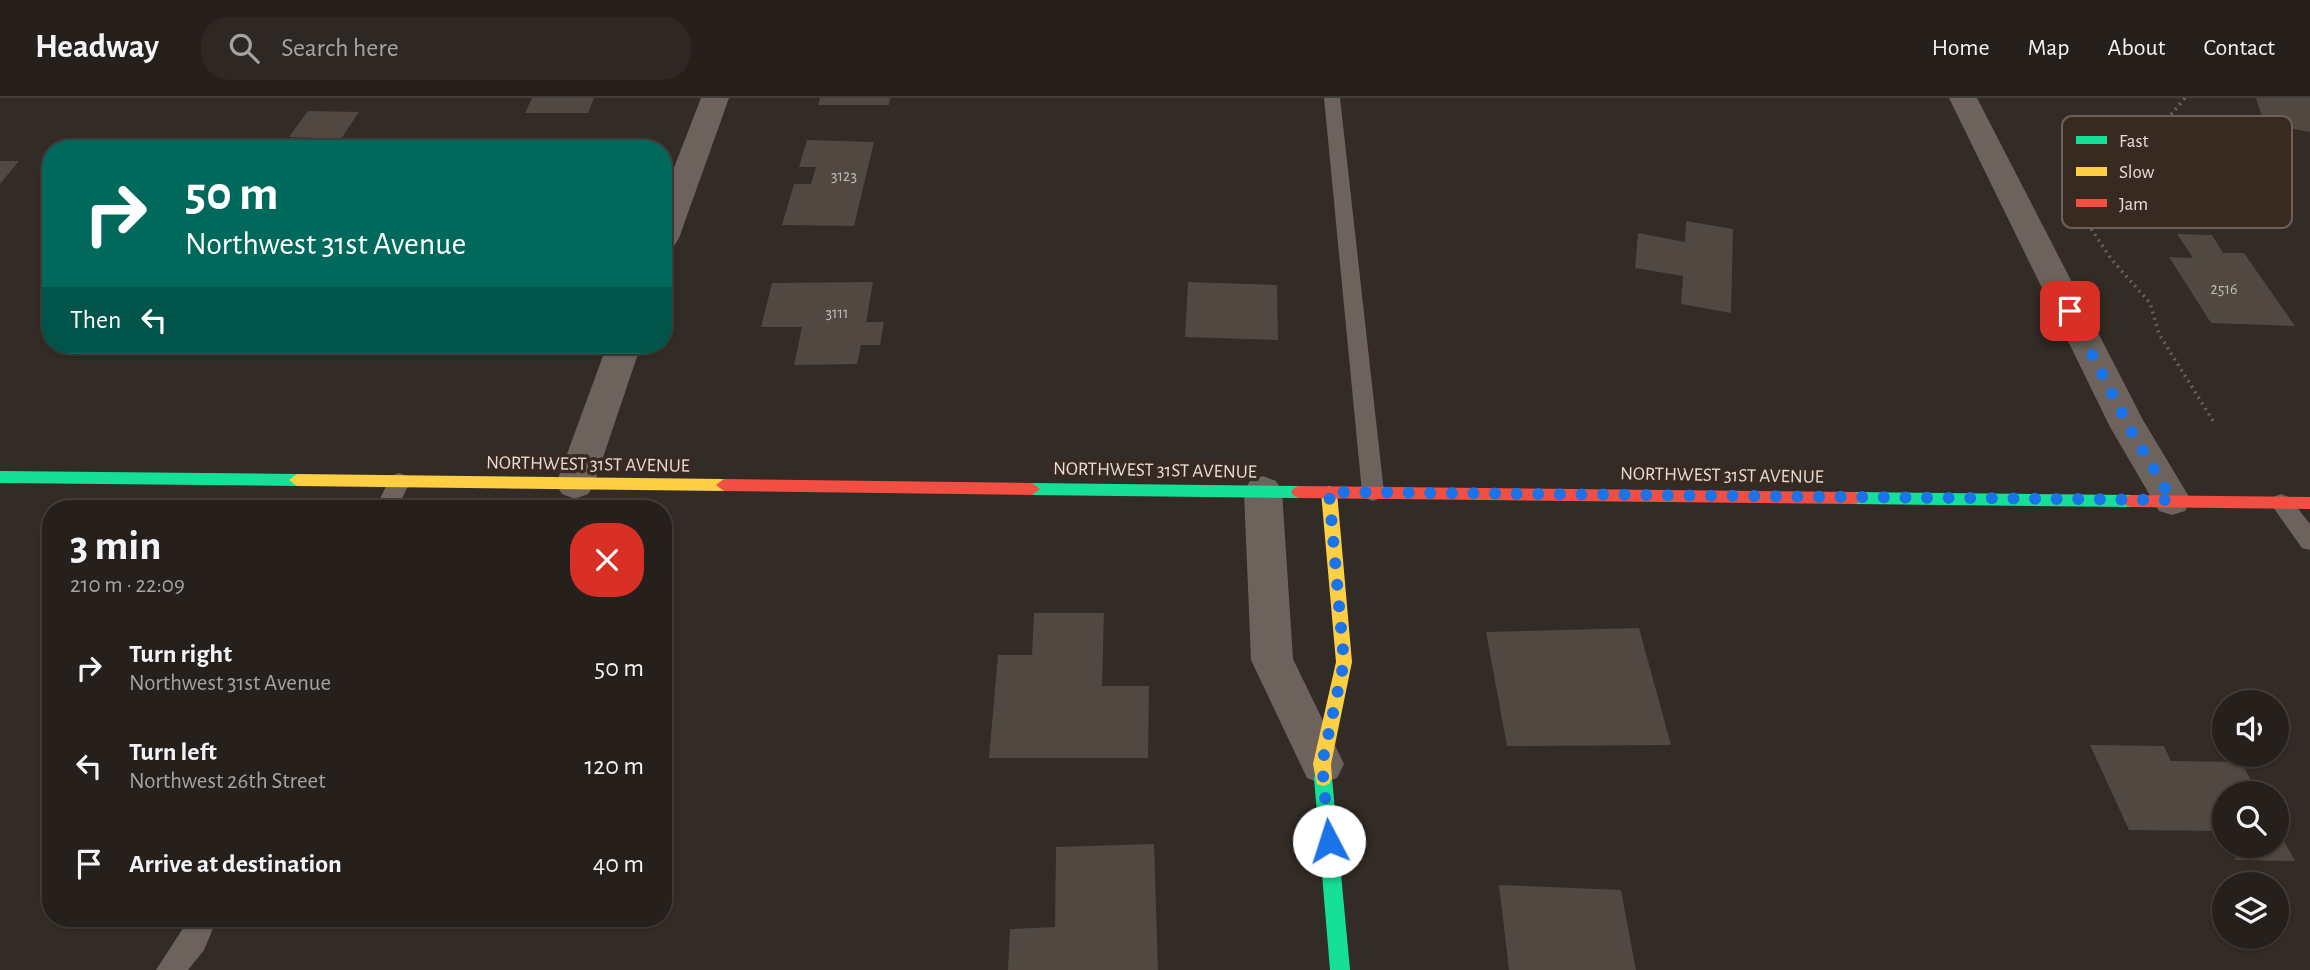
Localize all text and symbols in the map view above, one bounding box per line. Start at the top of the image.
search box [201,17,691,80]
icon: search [225,29,263,67]
text: Headway [35,31,159,64]
text: Search here [281,35,399,61]
text: Home [1932,36,1990,60]
text: Map [2028,36,2070,60]
text: About [2108,36,2165,60]
text: Contact [2203,36,2275,60]
legend [2062,116,2292,228]
text: Fast [2119,132,2149,151]
text: Slow [2119,163,2155,182]
icon: right [70,168,161,259]
house number: 3123 [831,168,857,184]
text: 50 m [185,170,279,219]
text: Jam [2119,195,2148,214]
text: Northwest 31st Avenue [185,228,466,260]
pin [2040,281,2100,341]
house number: 2516 [2211,281,2238,297]
icon: arrive [2051,292,2089,330]
icon: left [135,301,173,339]
house number: 3111 [825,305,849,321]
text: Then [70,307,121,333]
street label: NORTHWEST 31ST AVENUE [486,453,690,476]
street label: NORTHWEST 31ST AVENUE [1053,459,1257,482]
street label: NORTHWEST 31ST AVENUE [1620,464,1824,487]
button: close [570,523,644,597]
text: 3 min [70,525,162,567]
text: 210 m · 22:09 [70,574,185,597]
text: Turn right [129,641,232,667]
icon: right [70,649,108,687]
text: 50 m [594,655,644,681]
text: Northwest 31st Avenue [129,672,331,695]
map controls [2212,690,2289,949]
button: sound [2212,690,2289,767]
text: Turn left [129,739,217,765]
icon: left [70,747,108,785]
text: 120 m [584,753,644,779]
text: Northwest 26th Street [129,770,326,793]
button: search [2212,781,2289,858]
position arrow [1292,804,1366,878]
icon: arrive [70,845,108,883]
text: Arrive at destination [129,851,342,877]
text: 40 m [593,851,644,877]
button: layers [2212,872,2289,949]

